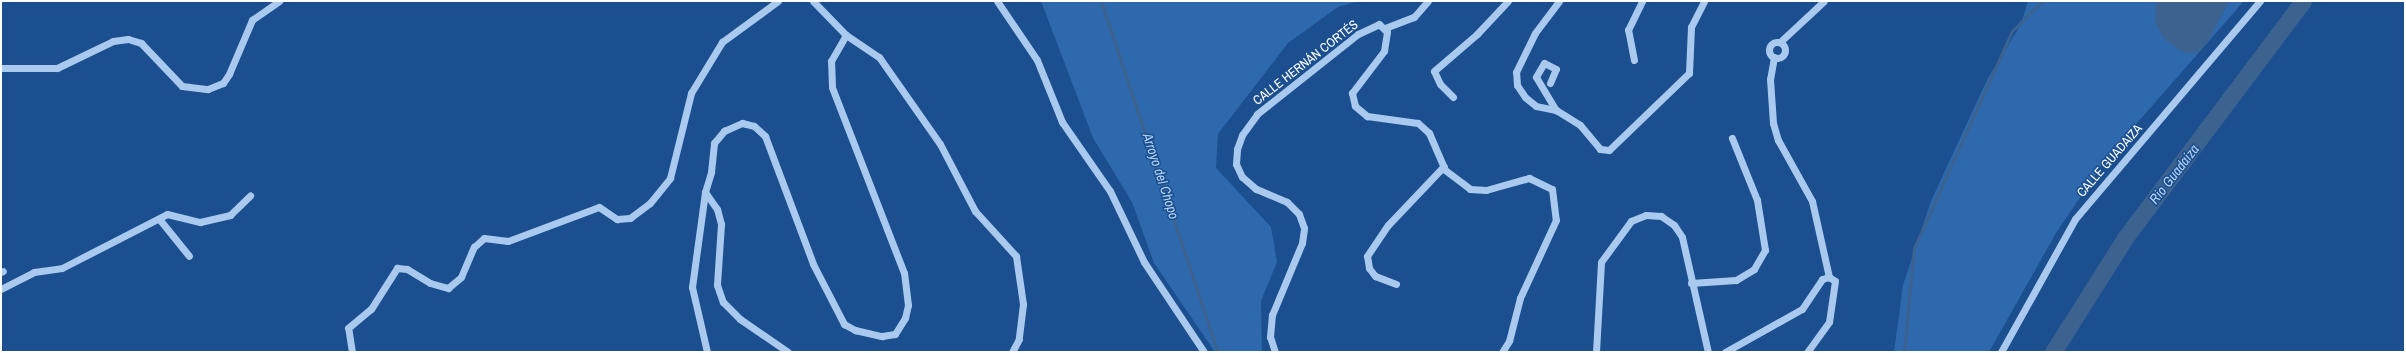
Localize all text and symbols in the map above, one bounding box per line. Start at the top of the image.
street label: CALLE HERNÁN CORTÉS [1250,17,1362,109]
street label: CALLE GUADAIZA [2074,121,2146,201]
water label: Arroyo del Chopo [1139,131,1183,221]
water label: Rio Guadaiza [2146,141,2202,207]

